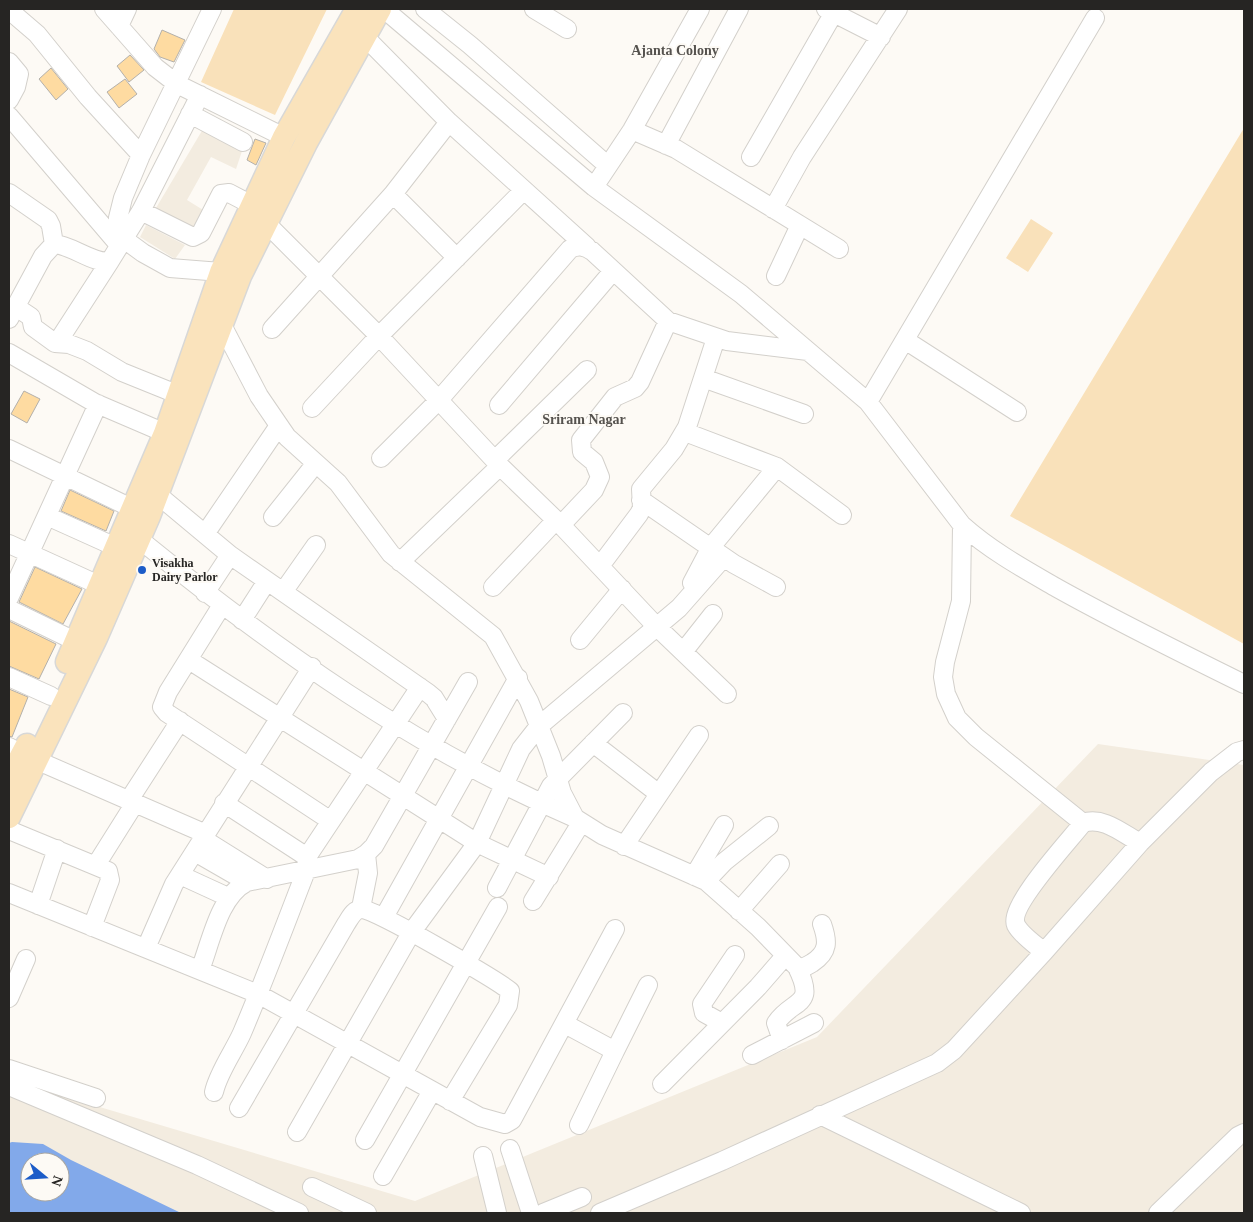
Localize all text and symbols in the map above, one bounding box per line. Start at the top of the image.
district label: Ajanta Colony [631,43,719,58]
district label: Sriram Nagar [542,412,626,427]
place label: Visakha Dairy Parlor [152,556,218,584]
marker: Visakha Dairy Parlor [136,564,148,576]
north arrow [20,1152,70,1202]
text: N [48,1174,66,1188]

